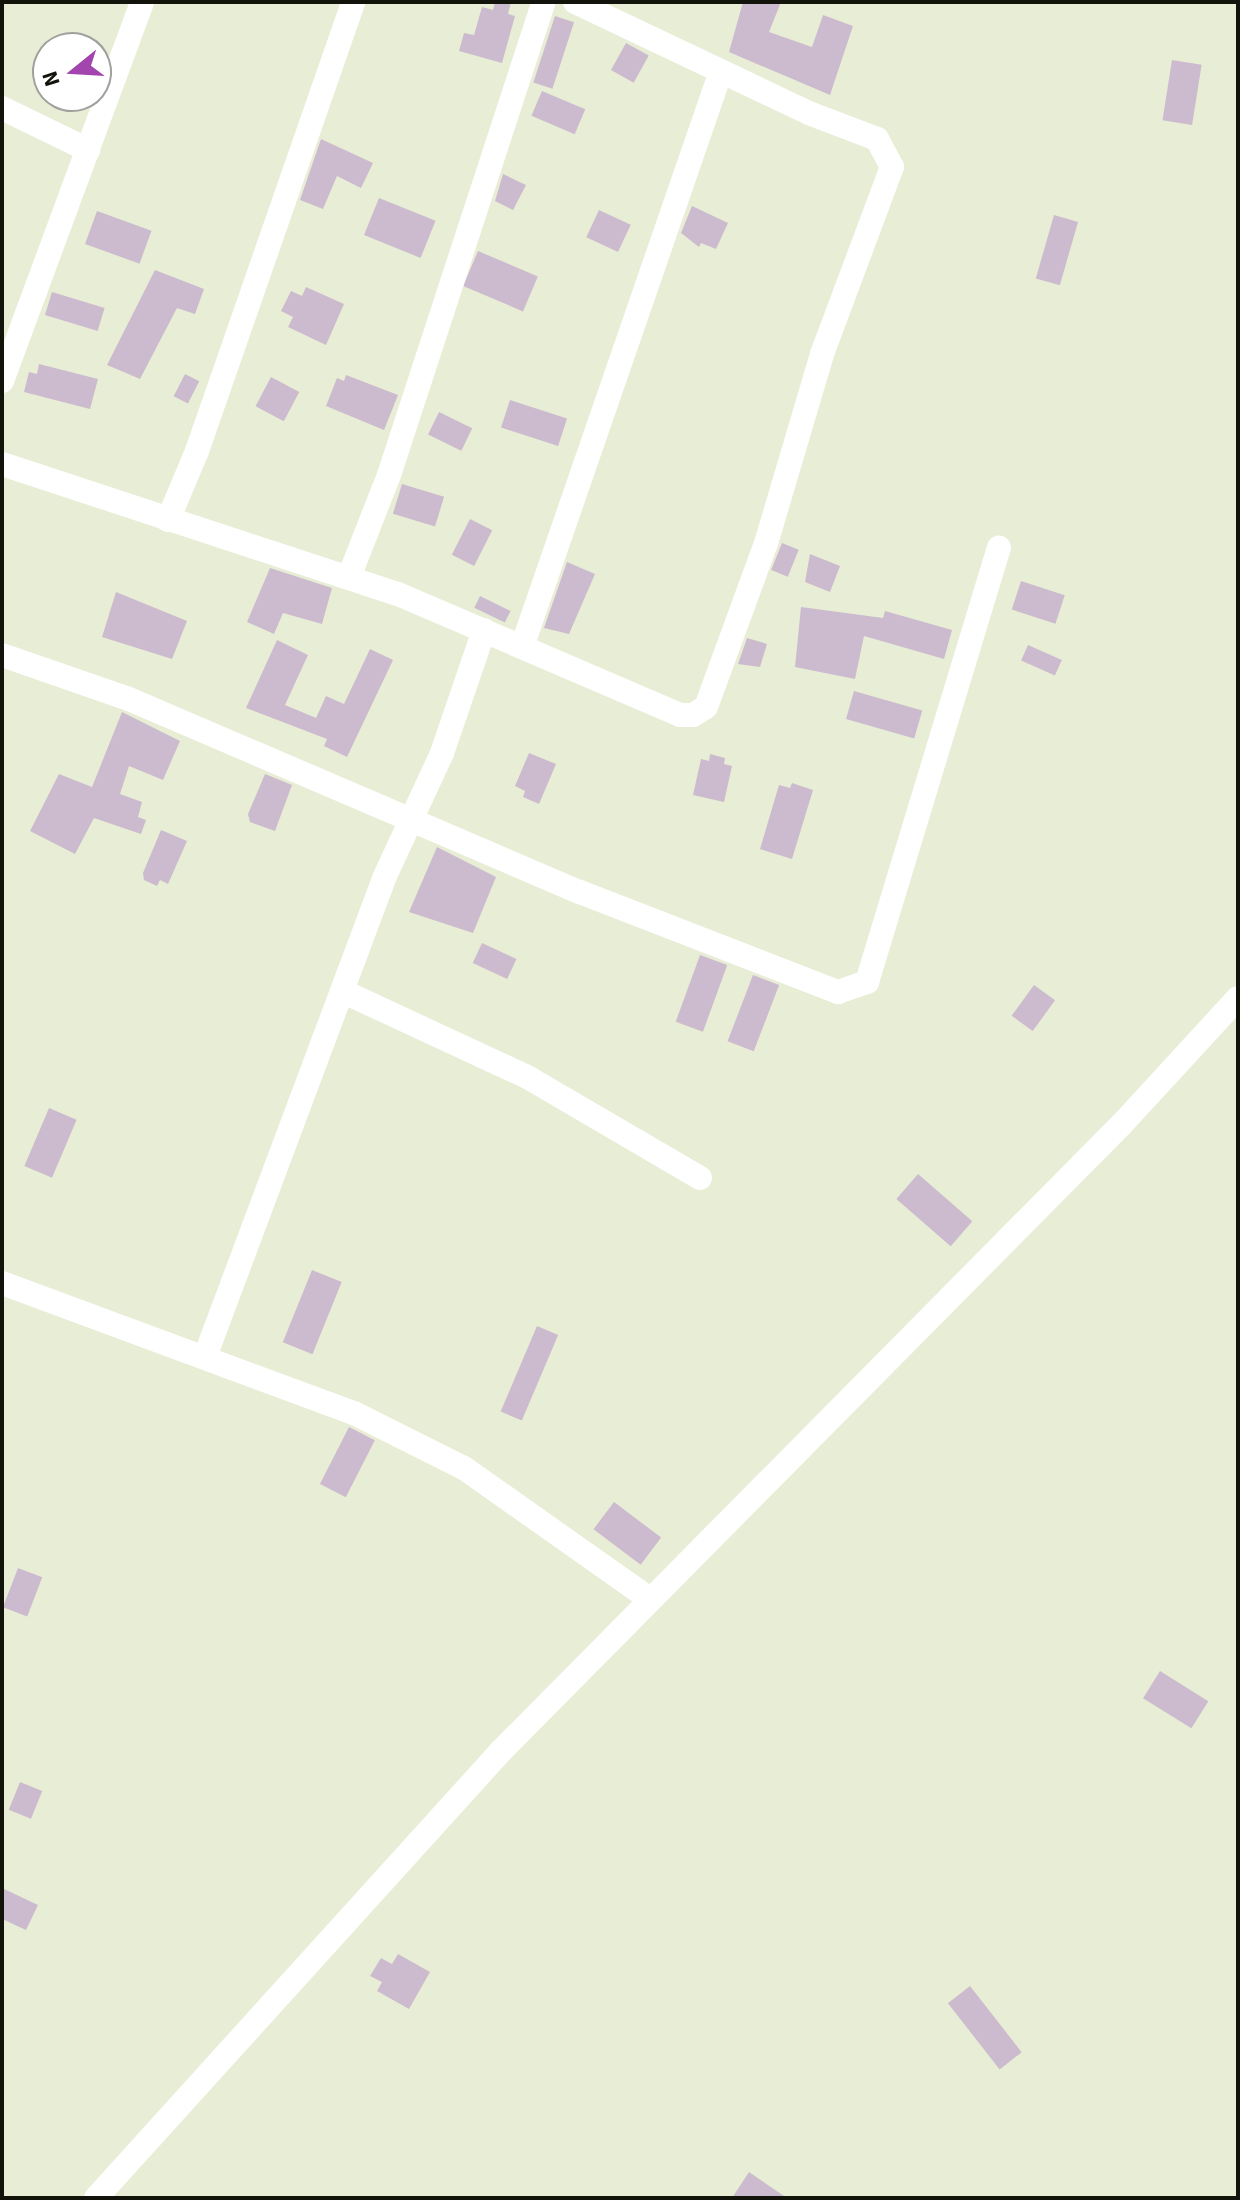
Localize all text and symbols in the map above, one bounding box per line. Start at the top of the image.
north arrow [32,32,112,112]
text: N [34,67,69,91]

